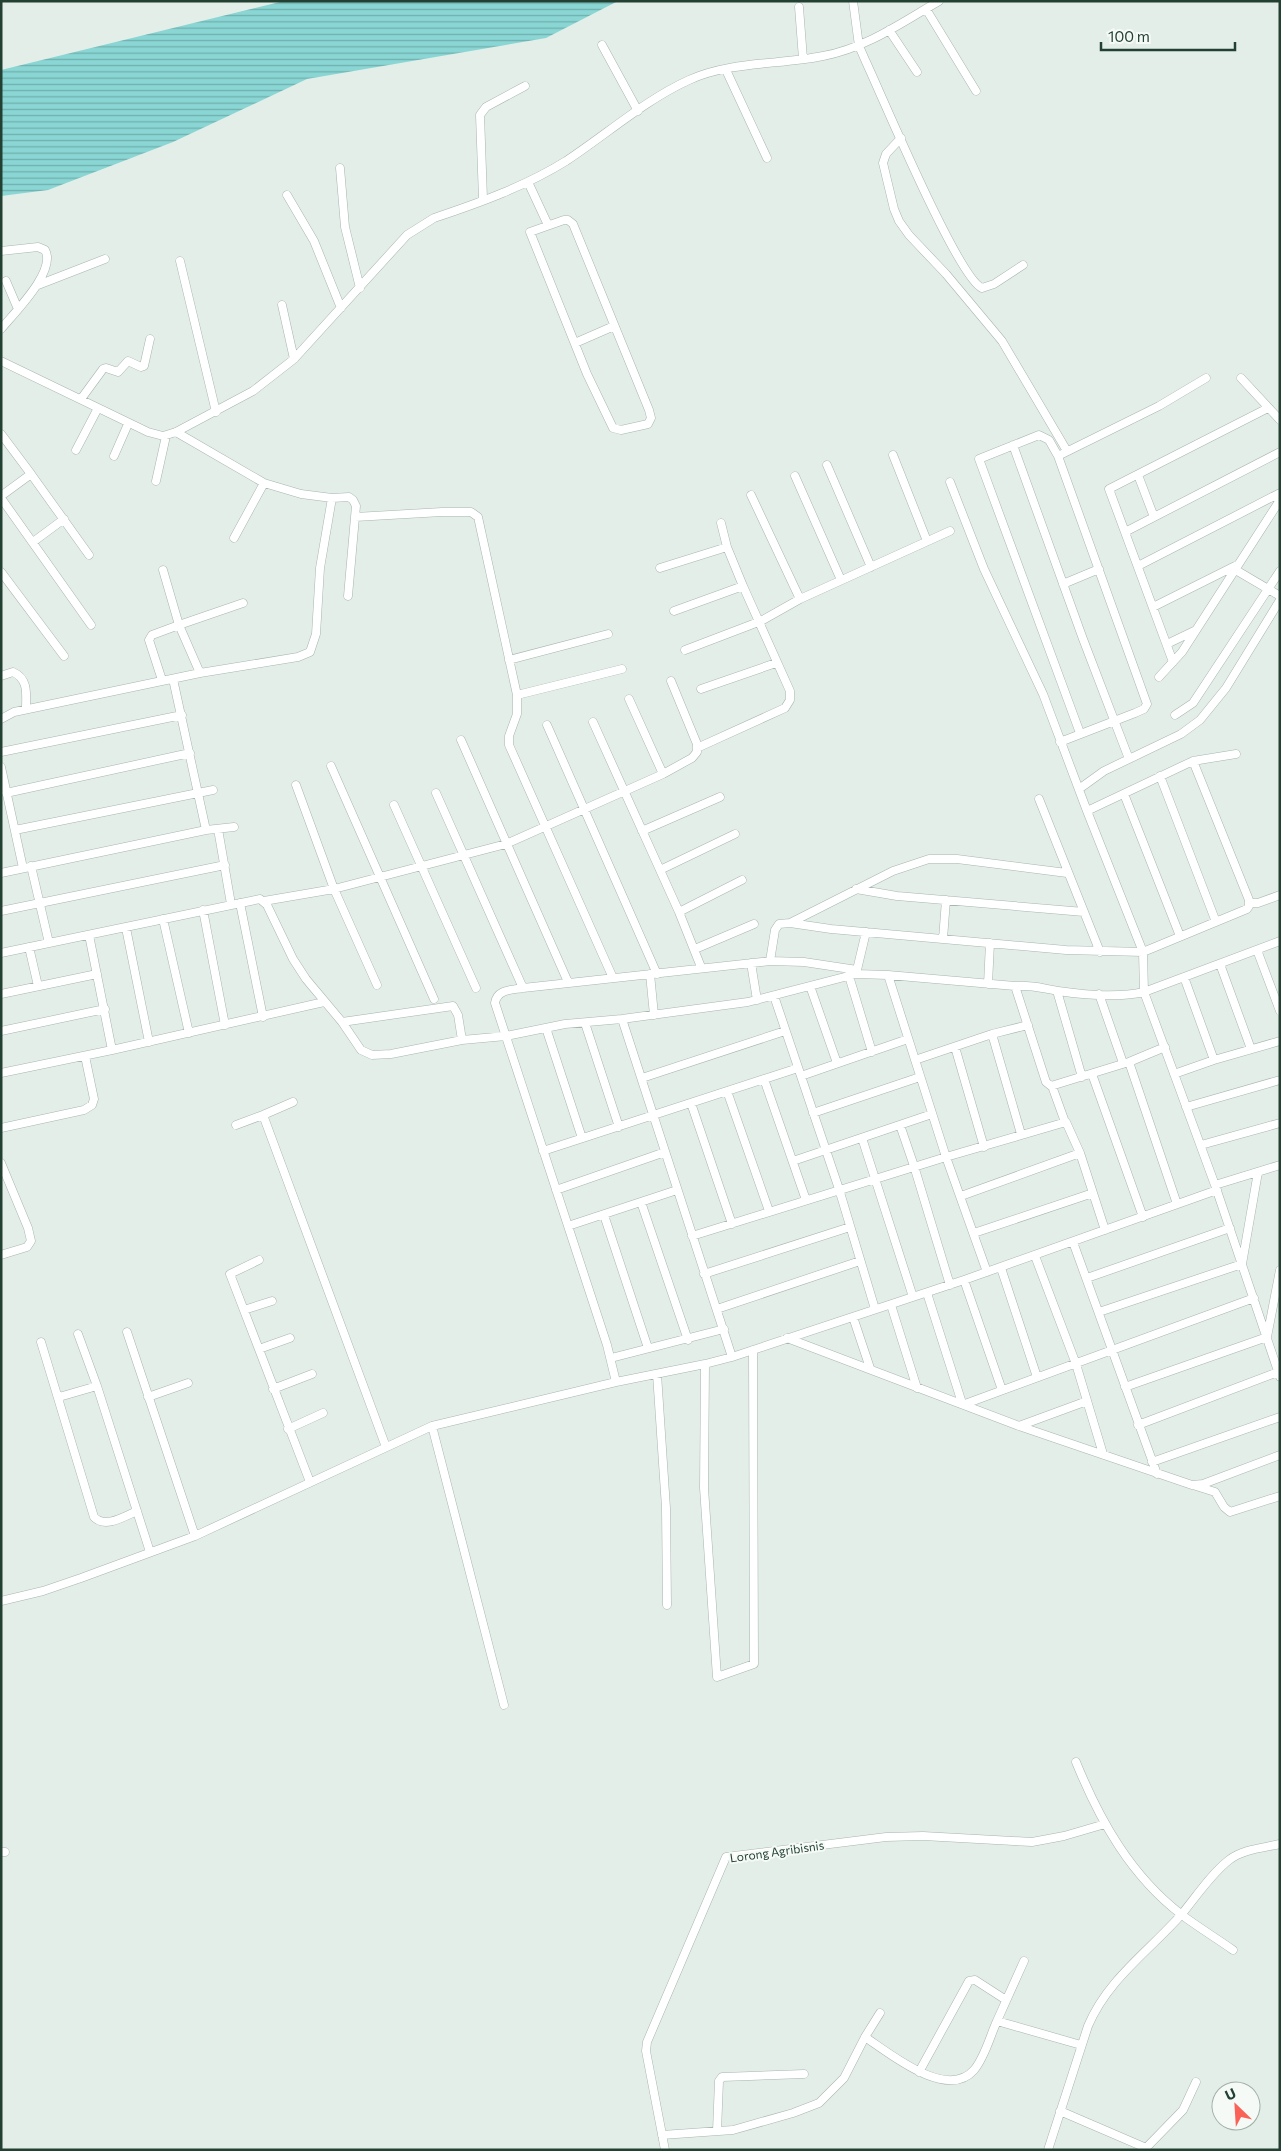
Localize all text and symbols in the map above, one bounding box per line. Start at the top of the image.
scale bar [1101,20,1235,52]
text: 100 m [1108,27,1150,45]
street label: Lorong Agribisnis [729,1837,825,1865]
north arrow [1211,2081,1261,2131]
text: U [1222,2084,1239,2104]

